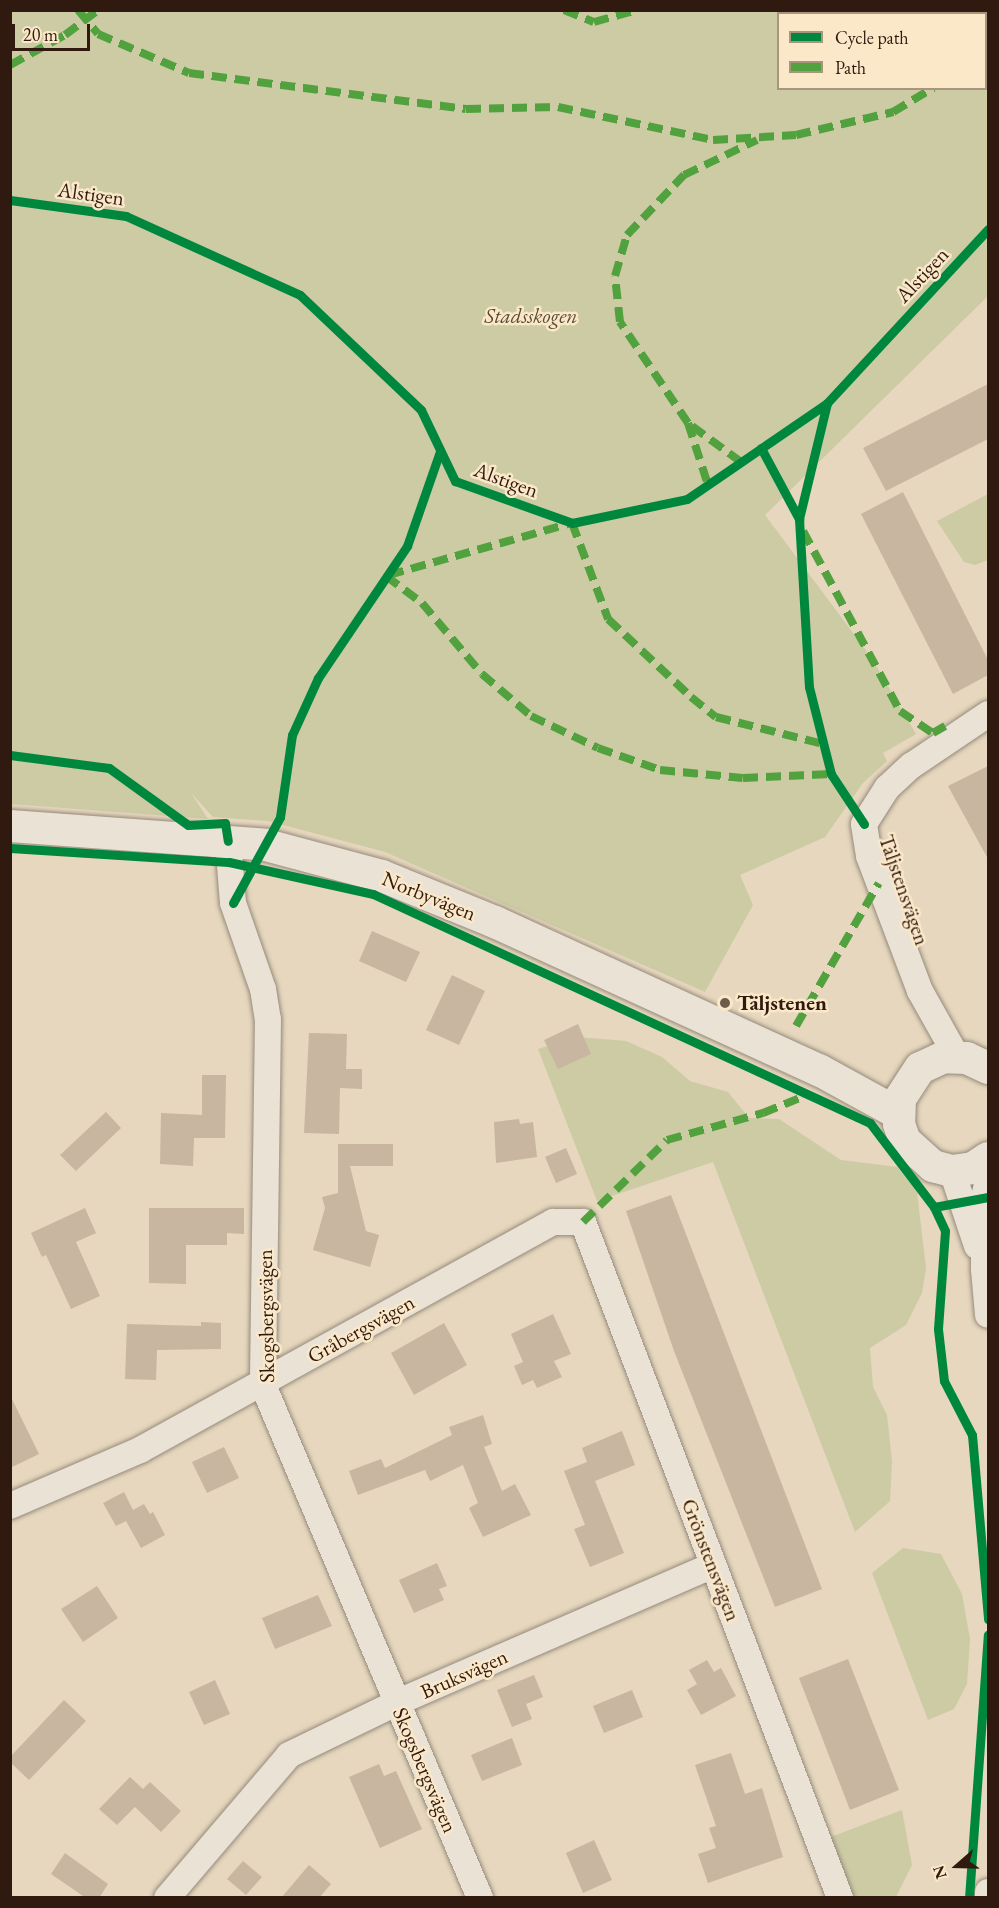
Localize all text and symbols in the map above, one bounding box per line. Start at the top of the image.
scale bar [15,12,93,50]
legend [777,12,987,90]
text: 20 m [23,23,58,46]
text: Cycle path [835,26,909,49]
text: Path [835,56,866,79]
street label: Alstigen [56,177,126,211]
street label: Alstigen [890,242,954,308]
park label: Stadsskogen [485,303,577,329]
street label: Alstigen [470,457,542,503]
street label: Täljstensvägen [873,831,935,949]
street label: Norbyvägen [378,866,480,926]
place label: Täljstenen [737,990,827,1016]
marker: Täljstenen [718,996,732,1010]
street label: Skogsbergsvägen [252,1249,280,1383]
street label: Gråbergsvägen [303,1289,419,1369]
street label: Grönstensvägen [676,1495,746,1625]
street label: Bruksvägen [417,1644,511,1704]
street label: Skogsbergsvägen [387,1704,463,1836]
north arrow [927,1836,987,1896]
text: N [928,1863,952,1882]

